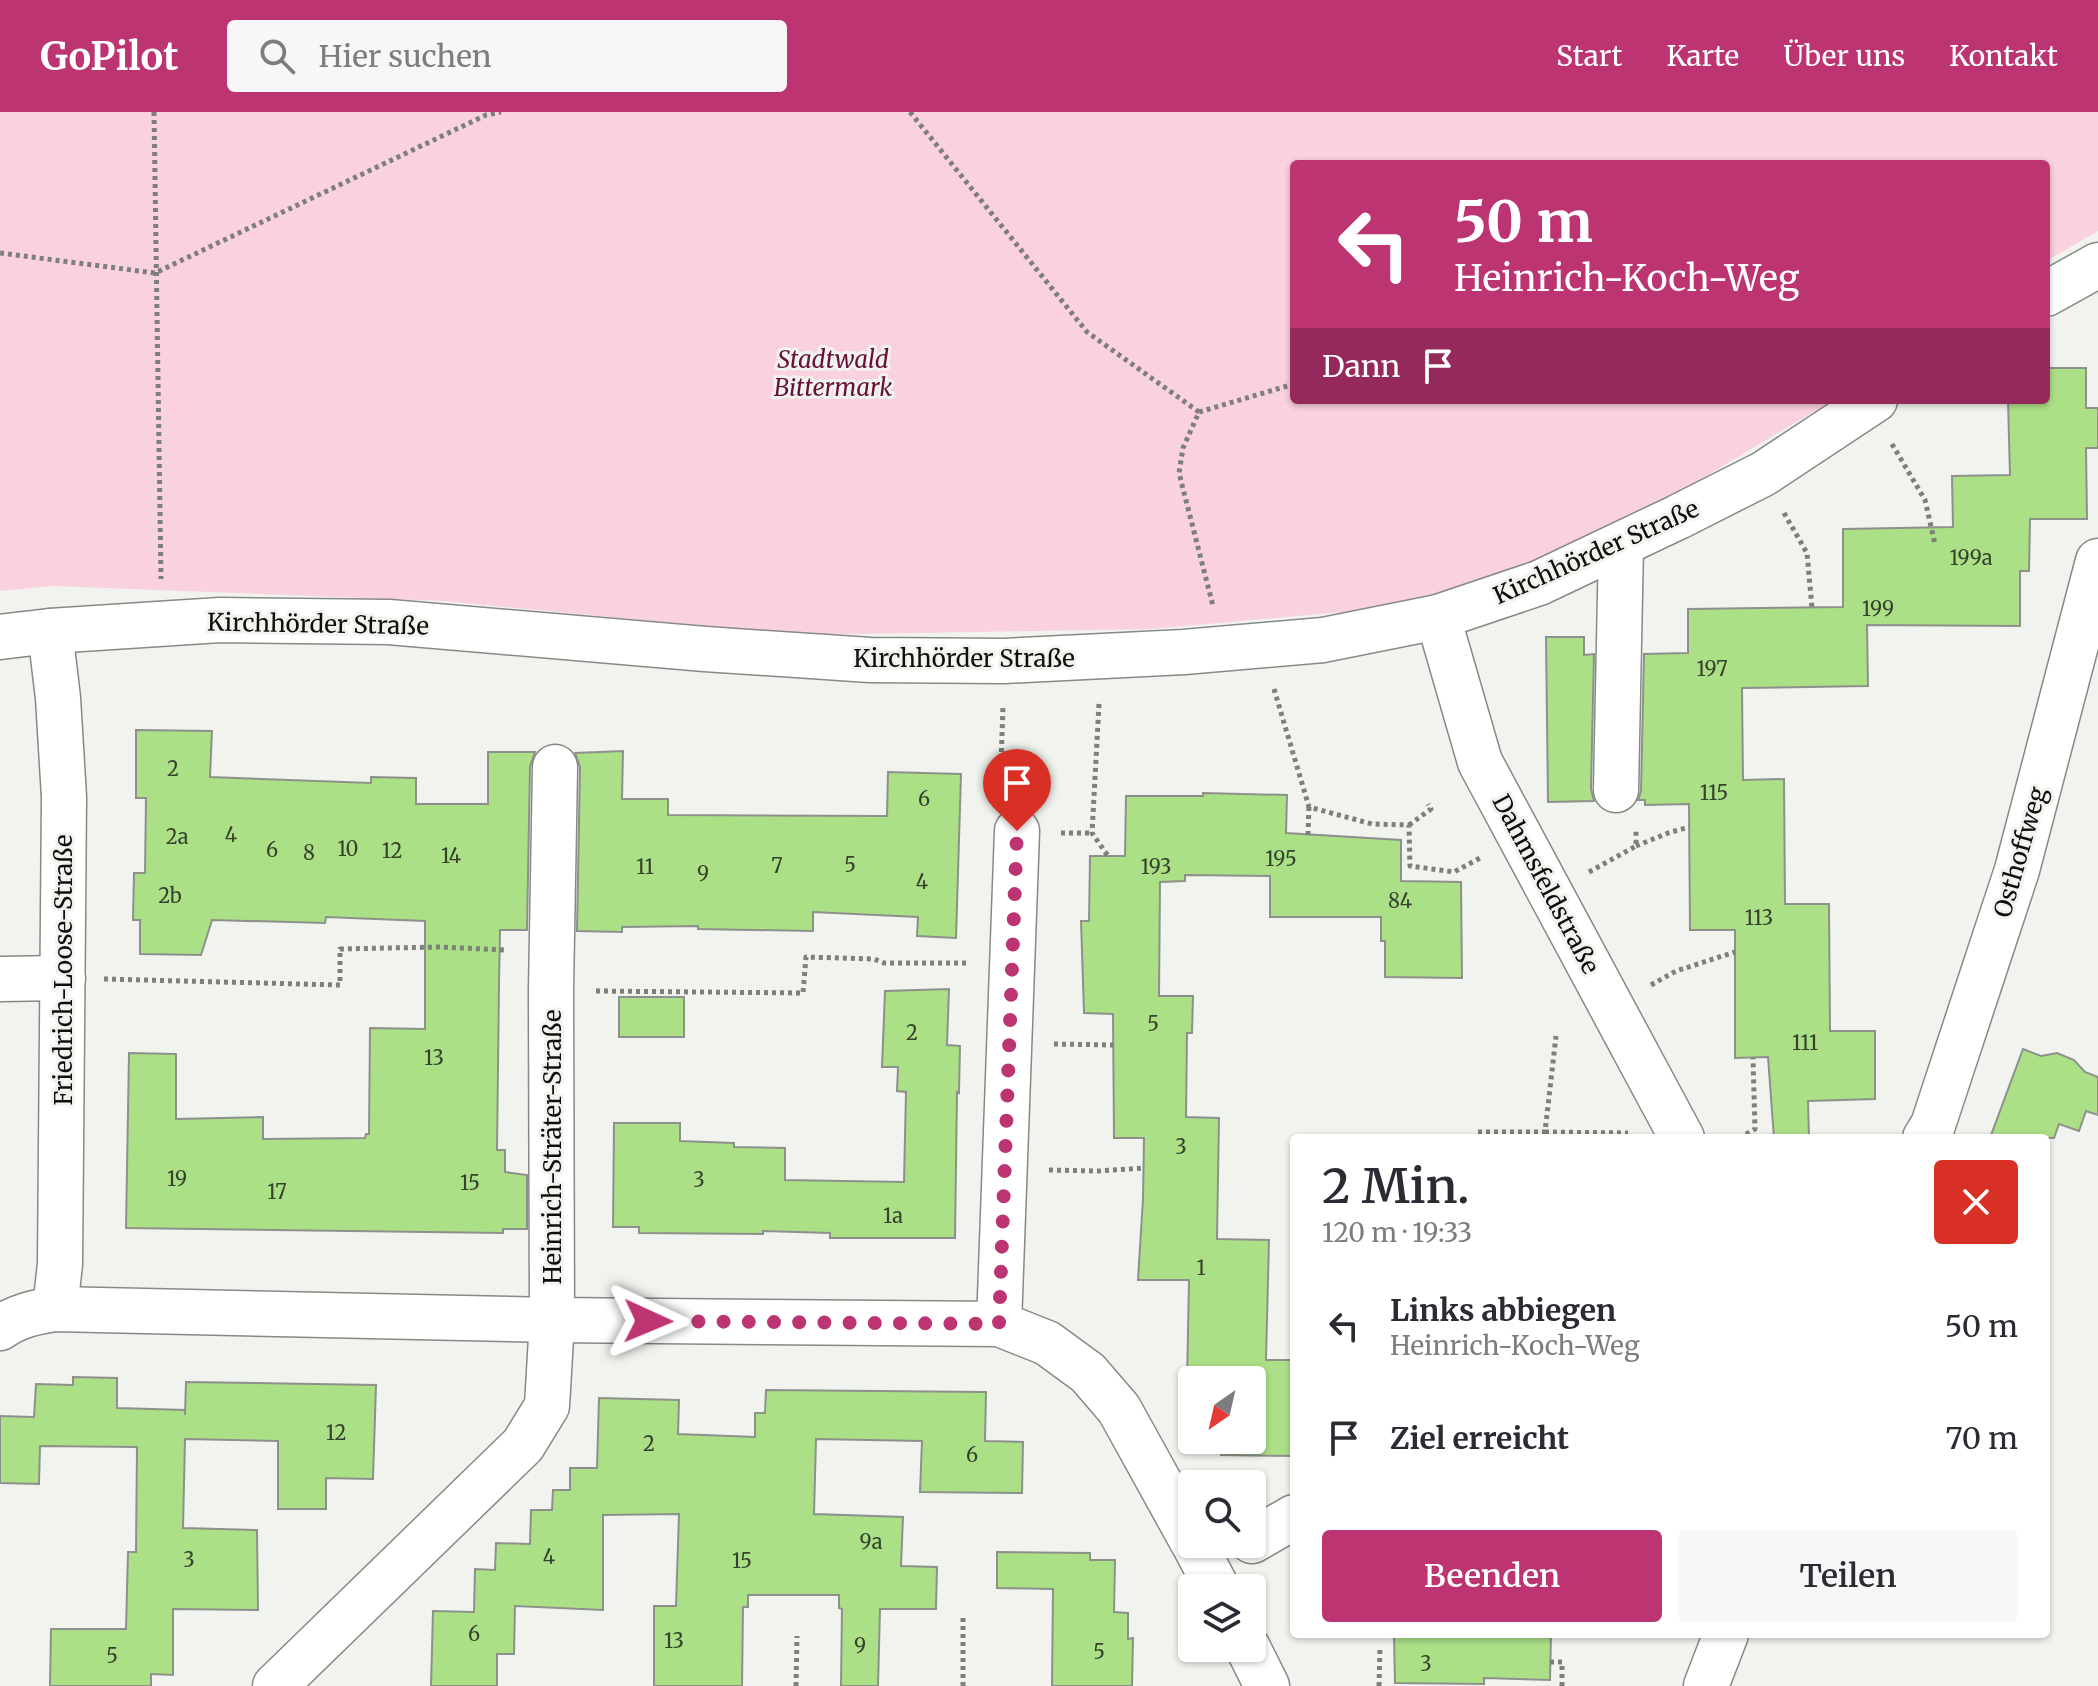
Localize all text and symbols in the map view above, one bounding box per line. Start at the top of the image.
search box [227,20,787,92]
text: GoPilot [40,33,179,80]
icon: search [255,34,299,78]
text: Hier suchen [319,37,492,75]
text: Start [1556,38,1622,74]
text: Karte [1666,38,1739,74]
text: Über uns [1783,38,1905,74]
text: Kontakt [1949,38,2058,74]
text: 50 m [1454,187,1593,257]
icon: left [1322,192,1426,296]
text: Heinrich-Koch-Weg [1454,256,1800,301]
park label: Stadtwald Bittermark [774,344,892,403]
icon: arrive [1416,344,1460,388]
text: Dann [1322,347,1400,385]
street label: Kirchhörder Straße [1488,493,1704,611]
house number: 199a [1950,545,1993,570]
house number: 199 [1862,596,1894,621]
street label: Kirchhörder Straße [207,607,429,641]
street label: Kirchhörder Straße [853,643,1075,674]
house number: 197 [1696,656,1728,681]
pin [983,749,1051,831]
house number: 2 [167,756,179,781]
icon: arrive [995,761,1039,805]
house number: 115 [1700,780,1728,805]
street label: Osthoffweg [1987,783,2054,921]
house number: 6 [918,786,930,811]
street label: Dahmsfeldstraße [1486,789,1606,979]
house number: 4 [225,822,237,847]
house number: 2a [166,824,189,849]
street label: Friedrich-Loose-Straße [48,834,79,1106]
house number: 10 [337,836,359,861]
house number: 6 [266,837,278,862]
house number: 12 [382,838,402,863]
house number: 8 [303,840,315,865]
house number: 14 [441,843,461,868]
house number: 195 [1265,846,1297,871]
house number: 5 [844,852,856,877]
house number: 7 [771,853,783,878]
house number: 11 [636,854,654,879]
house number: 193 [1141,854,1171,879]
house number: 9 [697,861,709,886]
house number: 4 [916,869,928,894]
house number: 2b [158,883,182,908]
house number: 84 [1388,888,1412,913]
house number: 113 [1745,905,1773,930]
street label: Heinrich-Sträter-Straße [537,1009,568,1285]
house number: 5 [1147,1011,1159,1036]
house number: 2 [906,1020,918,1045]
house number: 111 [1792,1030,1818,1055]
house number: 13 [424,1045,444,1070]
house number: 3 [1175,1134,1187,1159]
text: 2 Min. [1322,1156,1470,1216]
button: close [1934,1160,2018,1244]
house number: 19 [167,1166,187,1191]
house number: 3 [693,1167,705,1192]
house number: 15 [460,1170,480,1195]
house number: 17 [267,1179,287,1204]
house number: 1a [883,1203,903,1228]
text: 120 m · 19:33 [1322,1216,1472,1249]
house number: 1 [1196,1255,1206,1280]
position arrow [606,1279,690,1363]
text: Links abbiegen [1390,1291,1616,1329]
icon: left [1322,1304,1366,1348]
text: 50 m [1945,1307,2018,1345]
text: Heinrich-Koch-Weg [1390,1329,1640,1362]
north arrow [1178,1366,1266,1454]
map controls [1178,1366,1266,1662]
icon: arrive [1322,1416,1366,1460]
text: Ziel erreicht [1390,1419,1569,1457]
text: 70 m [1945,1419,2018,1457]
house number: 12 [326,1420,346,1445]
house number: 2 [643,1431,655,1456]
house number: 6 [966,1442,978,1467]
button: search [1178,1470,1266,1558]
house number: 9a [860,1529,883,1554]
button: Beenden [1322,1530,1662,1622]
button: Teilen [1678,1530,2018,1622]
house number: 4 [543,1544,555,1569]
house number: 3 [183,1547,195,1572]
house number: 15 [732,1548,752,1573]
button: layers [1178,1574,1266,1662]
house number: 6 [468,1621,480,1646]
house number: 13 [664,1628,684,1653]
house number: 9 [854,1633,866,1658]
house number: 5 [1093,1639,1105,1664]
house number: 5 [106,1643,118,1668]
house number: 3 [1420,1651,1432,1676]

